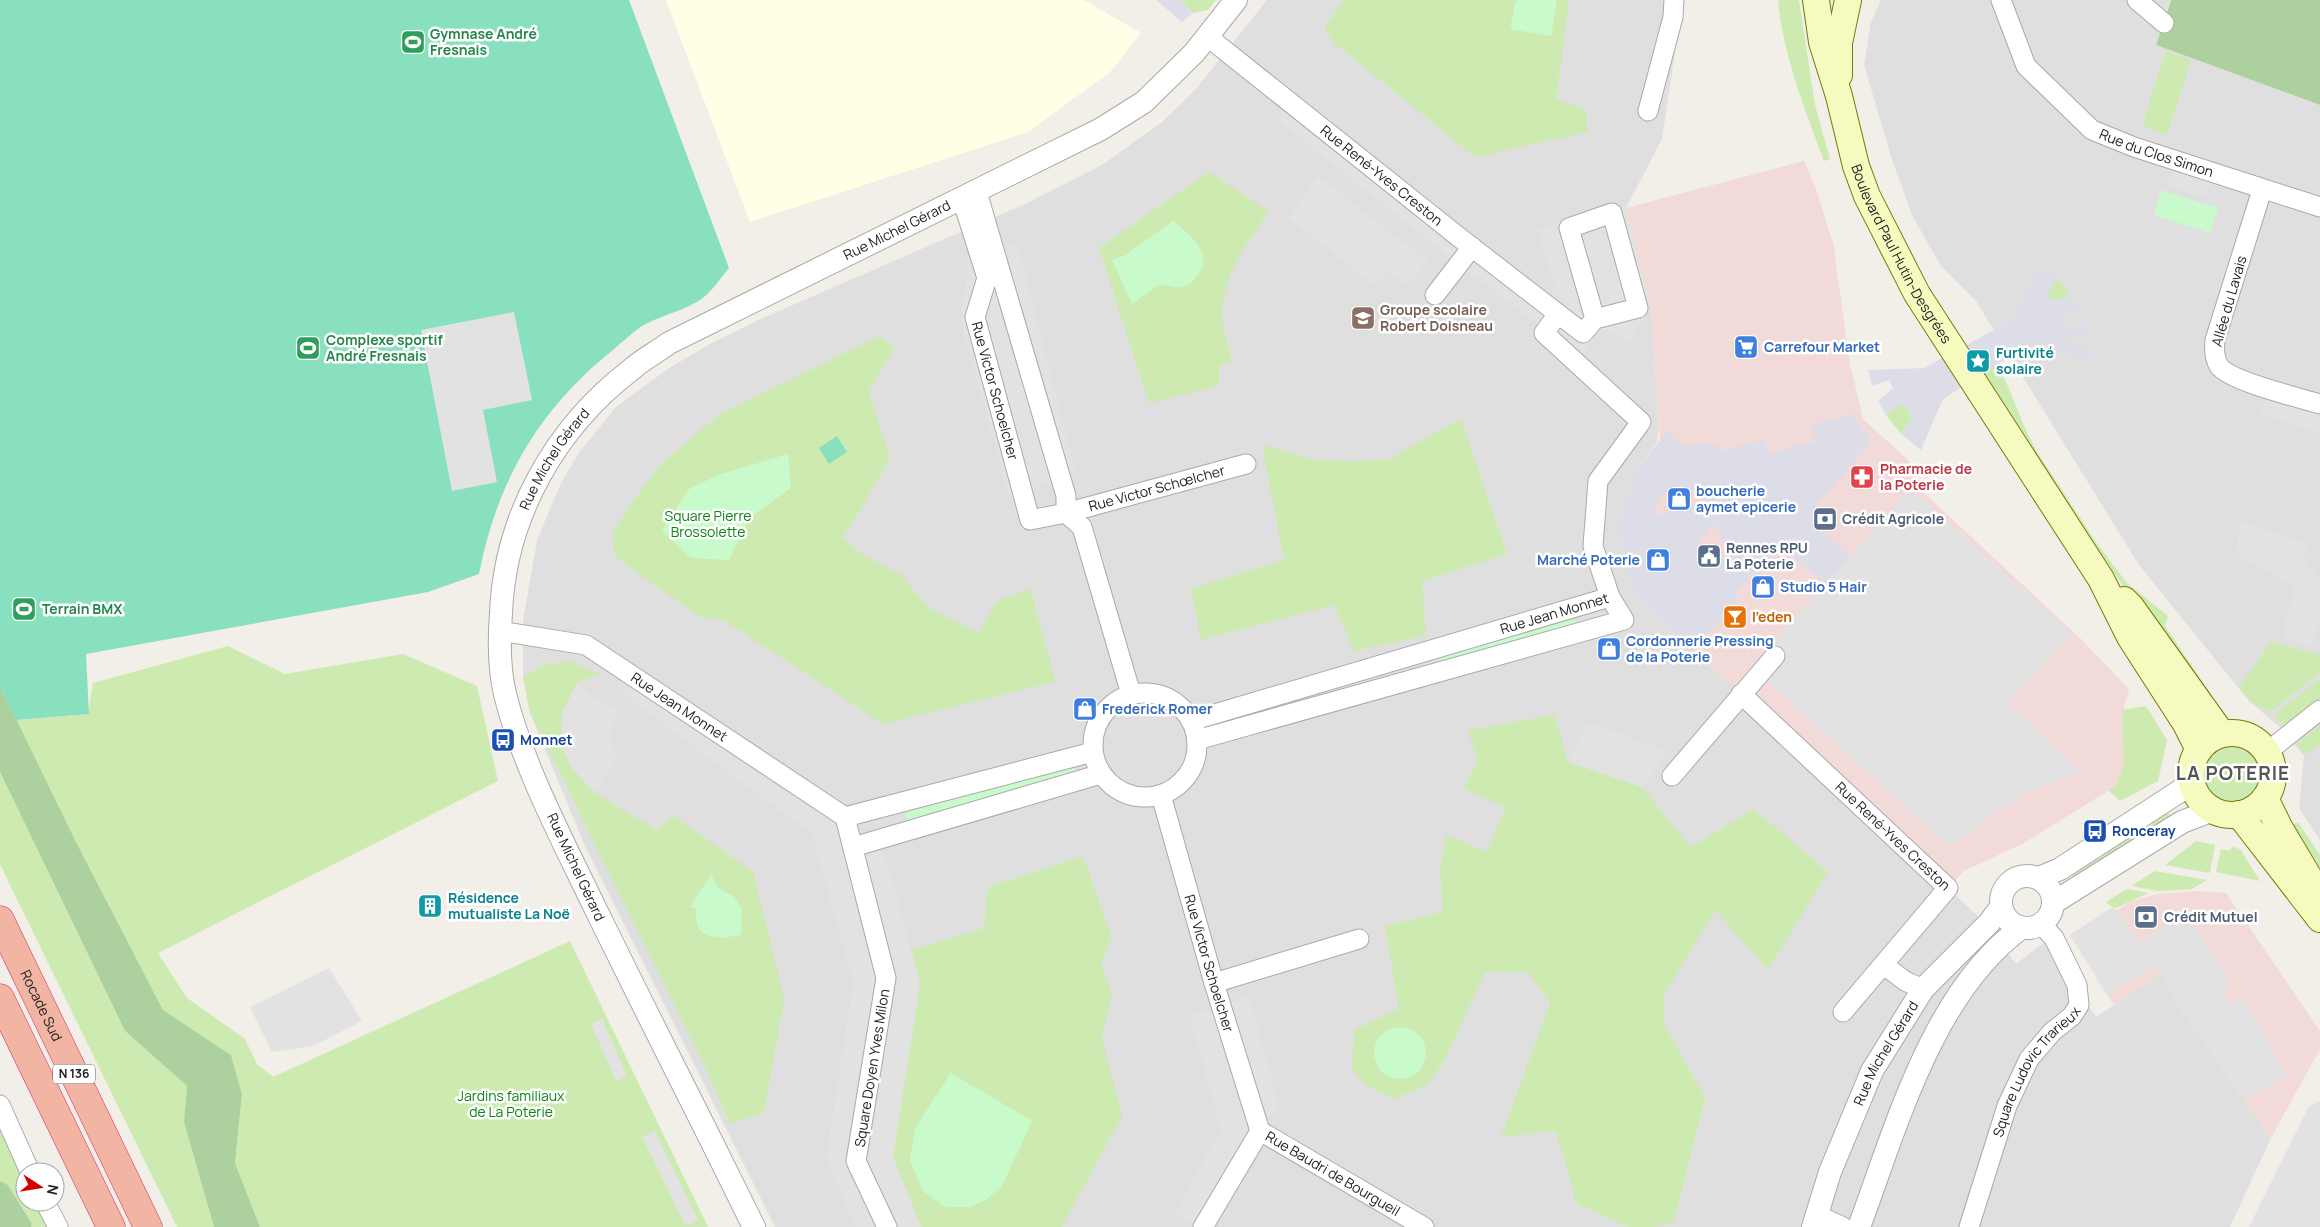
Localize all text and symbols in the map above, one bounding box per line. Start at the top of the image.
place label: Gymnase André Fresnais [430,24,537,59]
sports icon: Gymnase André Fresnais [400,29,426,55]
street label: Rue René-Yves Creston [1317,120,1447,230]
street label: Rue du Clos Simon [2097,124,2216,181]
street label: Boulevard Paul Hutin-Desgrées [1847,161,1956,347]
street label: Rue Michel Gérard [840,195,954,264]
street label: Allée du Lavais [2206,253,2251,349]
place label: Groupe scolaire Robert Doisneau [1380,300,1493,335]
school or university icon: Groupe scolaire Robert Doisneau [1350,305,1376,331]
street label: Rue Victor Schoelcher [968,319,1023,462]
place label: Complexe sportif André Fresnais [326,330,443,365]
supermarket icon: Carrefour Market [1733,334,1759,360]
sports icon: Complexe sportif André Fresnais [295,335,321,361]
place label: Carrefour Market [1764,337,1880,356]
place label: Furtivité solaire [1996,343,2054,378]
place icon: Furtivité solaire [1965,348,1991,374]
street label: Rue Michel Gérard [515,404,593,513]
place label: Pharmacie de la Poterie [1880,459,1972,494]
street label: Rue Victor Schœlcher [1086,460,1227,515]
pharmacy icon: Pharmacie de la Poterie [1849,464,1875,490]
place label: boucherie aymet epicerie [1696,481,1796,516]
shop icon: boucherie aymet epicerie [1666,486,1692,512]
park label: Square Pierre Brossolette [665,506,751,541]
bank icon: Crédit Agricole [1812,506,1838,532]
place label: Crédit Agricole [1842,509,1944,528]
place label: Rennes RPU La Poterie [1726,538,1808,573]
public building icon: Rennes RPU La Poterie [1696,543,1722,569]
shop icon: Marché Poterie [1645,547,1671,573]
place label: Marché Poterie [1537,550,1640,569]
shop icon: Studio 5 Hair [1750,574,1776,600]
place label: Studio 5 Hair [1780,577,1867,596]
street label: Rue Jean Monnet [1498,588,1611,638]
sports icon: Terrain BMX [11,596,37,622]
place label: Terrain BMX [42,599,123,618]
bar icon: l'eden [1722,604,1748,630]
place label: l'eden [1752,607,1792,626]
place label: Cordonnerie Pressing de la Poterie [1626,631,1774,666]
shop icon: Cordonnerie Pressing de la Poterie [1596,636,1622,662]
street label: Rue Jean Monnet [628,668,732,746]
shop icon: Frederick Romer [1072,696,1098,722]
place label: Frederick Romer [1102,699,1213,718]
bus stop icon: Monnet [490,727,516,753]
place label: Monnet [520,730,573,749]
district label: LA POTERIE [2176,760,2290,786]
street label: Rue René-Yves Creston [1831,777,1955,894]
street label: Rue Michel Gérard [543,810,610,924]
bus stop icon: Ronceray [2082,818,2108,844]
place label: Ronceray [2112,821,2176,840]
place label: Résidence mutualiste La Noë [448,888,570,923]
street label: Rue Victor Schoelcher [1180,892,1239,1034]
building icon: Résidence mutualiste La Noë [417,893,443,919]
bank icon: Crédit Mutuel [2133,904,2159,930]
place label: Crédit Mutuel [2164,907,2258,926]
street label: Rocade Sud [16,966,67,1044]
street label: Square Doyen Yves Milon [850,987,893,1148]
street label: Rue Michel Gérard [1849,997,1922,1108]
street label: Square Ludovic Trarieux [1988,1002,2085,1139]
road number: N 136 [53,1064,95,1084]
park label: Jardins familiaux de La Poterie [458,1086,565,1121]
street label: Rue Baudri de Bourgueil [1262,1126,1404,1220]
north arrow [15,1162,65,1212]
text: N [43,1183,64,1197]

